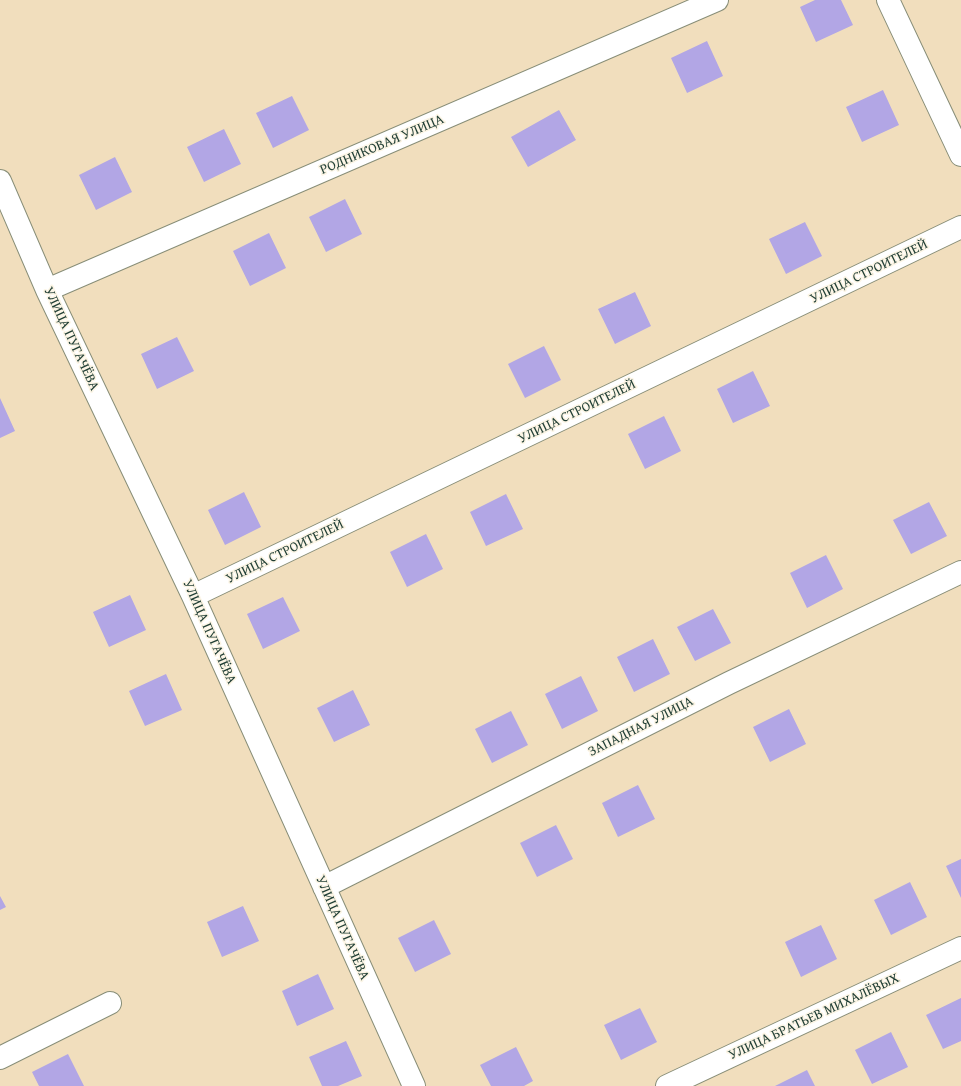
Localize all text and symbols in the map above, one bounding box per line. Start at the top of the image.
street label: РОДНИКОВАЯ УЛИЦА [318,111,446,179]
street label: УЛИЦА СТРОИТЕЛЕЙ [807,236,931,308]
street label: УЛИЦА ПУГАЧЁВА [40,285,102,393]
street label: УЛИЦА СТРОИТЕЛЕЙ [515,376,639,448]
street label: УЛИЦА СТРОИТЕЛЕЙ [223,516,347,588]
street label: УЛИЦА ПУГАЧЁВА [178,577,240,687]
street label: ЗАПАДНАЯ УЛИЦА [586,693,696,761]
street label: УЛИЦА ПУГАЧЁВА [311,873,373,983]
street label: УЛИЦА БРАТЬЕВ МИХАЛЁВЫХ [726,970,902,1064]

